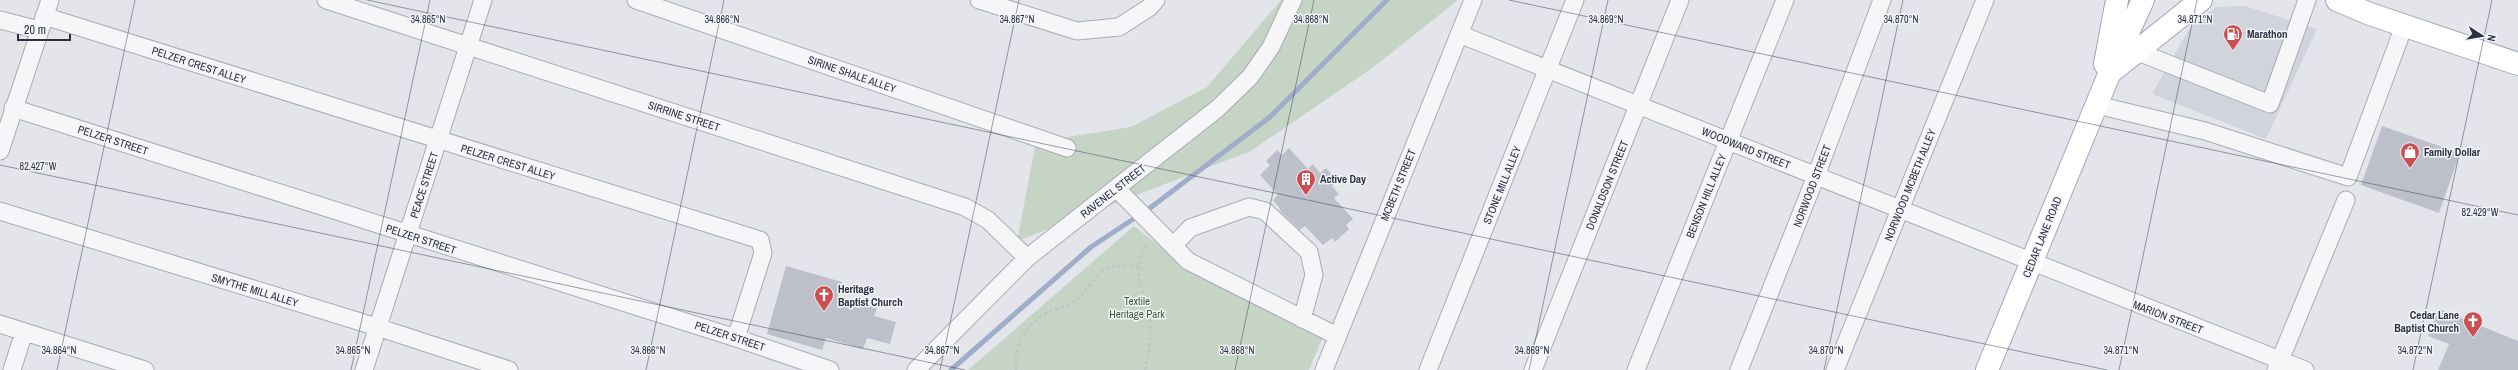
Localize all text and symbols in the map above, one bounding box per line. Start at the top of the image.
text: 34.865°N [411,13,446,26]
text: 34.866°N [705,13,740,26]
text: 34.867°N [1000,13,1035,26]
text: 34.868°N [1294,13,1329,26]
text: 34.869°N [1589,13,1624,26]
text: 34.870°N [1884,13,1919,26]
text: 34.871°N [2178,13,2213,26]
scale bar [18,16,70,42]
north arrow [2462,16,2502,56]
text: 20 m [24,22,46,38]
fuel station icon: Marathon [2222,23,2244,51]
place label: Marathon [2247,27,2288,41]
text: N [2484,33,2499,43]
street label: PELZER CREST ALLEY [150,43,248,87]
street label: SIRINE SHALE ALLEY [806,52,898,96]
street label: SIRRINE STREET [646,98,722,134]
street label: PELZER STREET [76,122,150,158]
street label: WOODWARD STREET [1700,124,1793,172]
street label: NORWOOD MCBETH ALLEY [1881,127,1939,243]
street label: DONALDSON STREET [1583,138,1632,232]
street label: PELZER CREST ALLEY [459,141,557,183]
shop icon: Family Dollar [2399,141,2421,169]
street label: NORWOOD STREET [1790,142,1834,229]
street label: STONE MILL ALLEY [1480,144,1524,226]
place label: Family Dollar [2424,145,2481,159]
street label: MCBETH STREET [1377,147,1419,223]
street label: PEACE STREET [407,150,441,220]
street label: BENSON HILL ALLEY [1683,152,1729,240]
text: 82.427°W [20,160,57,173]
street label: RAVENEL STREET [1077,161,1149,221]
building icon: Active Day [1295,168,1317,196]
place label: Active Day [1320,172,1366,186]
street label: CEDAR LANE ROAD [2019,194,2065,280]
text: 82.429°W [2462,206,2499,219]
street label: PELZER STREET [384,221,458,257]
street label: SMYTHE MILL ALLEY [210,270,300,310]
place label: Heritage Baptist Church [838,282,903,309]
church icon: Heritage Baptist Church [813,284,835,312]
park label: Textile Heritage Park [1109,294,1165,321]
street label: MARION STREET [2131,297,2206,337]
place label: Cedar Lane Baptist Church [2394,308,2459,335]
church icon: Cedar Lane Baptist Church [2462,310,2484,338]
street label: PELZER STREET [693,318,767,354]
text: 34.864°N [42,344,77,357]
text: 34.865°N [336,344,371,357]
text: 34.866°N [631,344,666,357]
text: 34.867°N [925,344,960,357]
text: 34.868°N [1220,344,1255,357]
text: 34.869°N [1515,344,1550,357]
text: 34.870°N [1809,344,1844,357]
text: 34.871°N [2104,344,2139,357]
text: 34.872°N [2398,344,2433,357]

